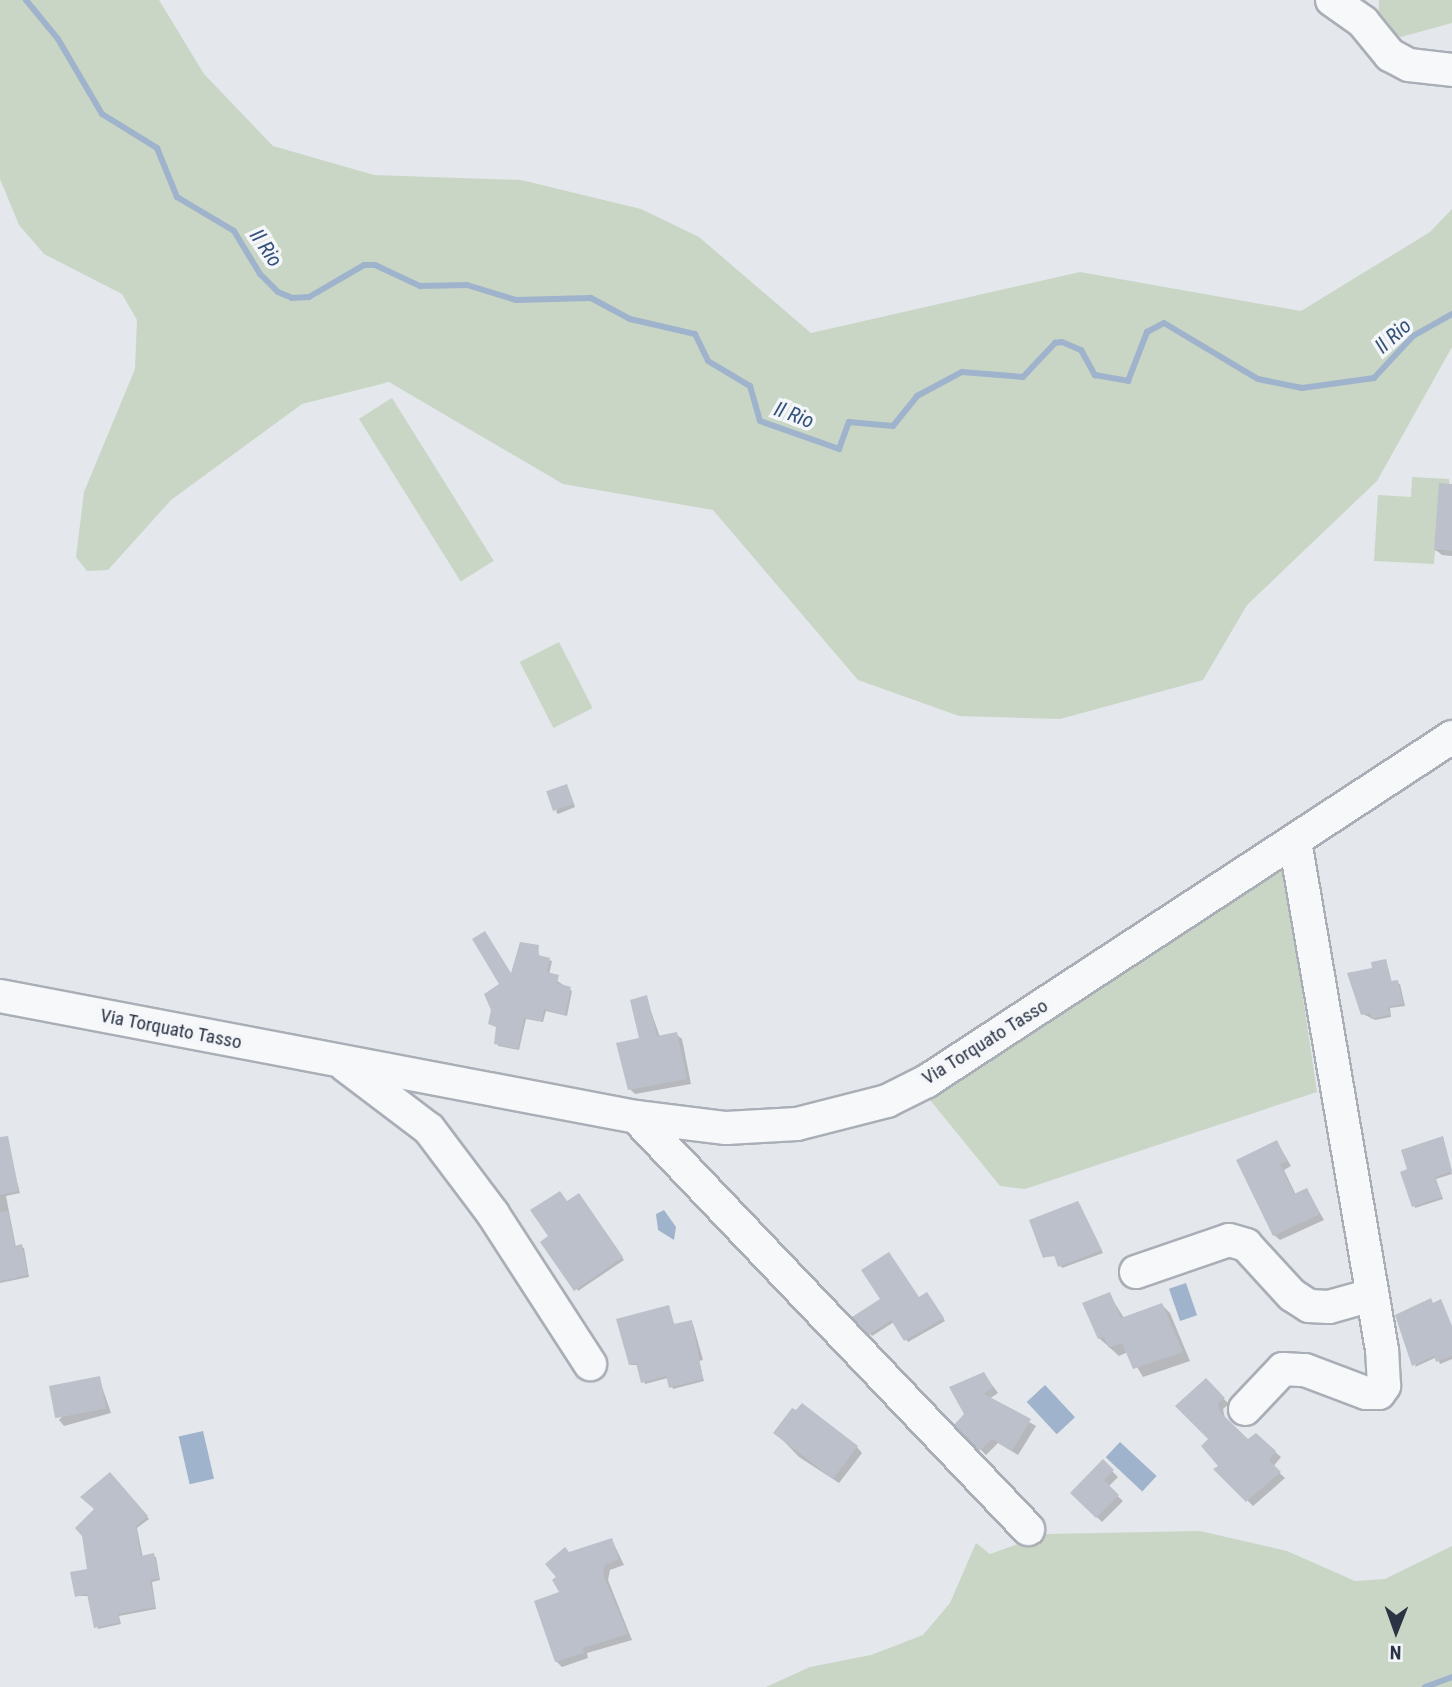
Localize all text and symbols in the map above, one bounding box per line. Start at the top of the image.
water label: Il Rio [244,224,288,272]
water label: Il Rio [1370,313,1416,359]
water label: Il Rio [771,396,817,434]
street label: Via Torquato Tasso [918,994,1052,1090]
street label: Via Torquato Tasso [98,1004,244,1054]
north arrow [1361,1596,1431,1666]
text: N [1390,1641,1402,1664]

